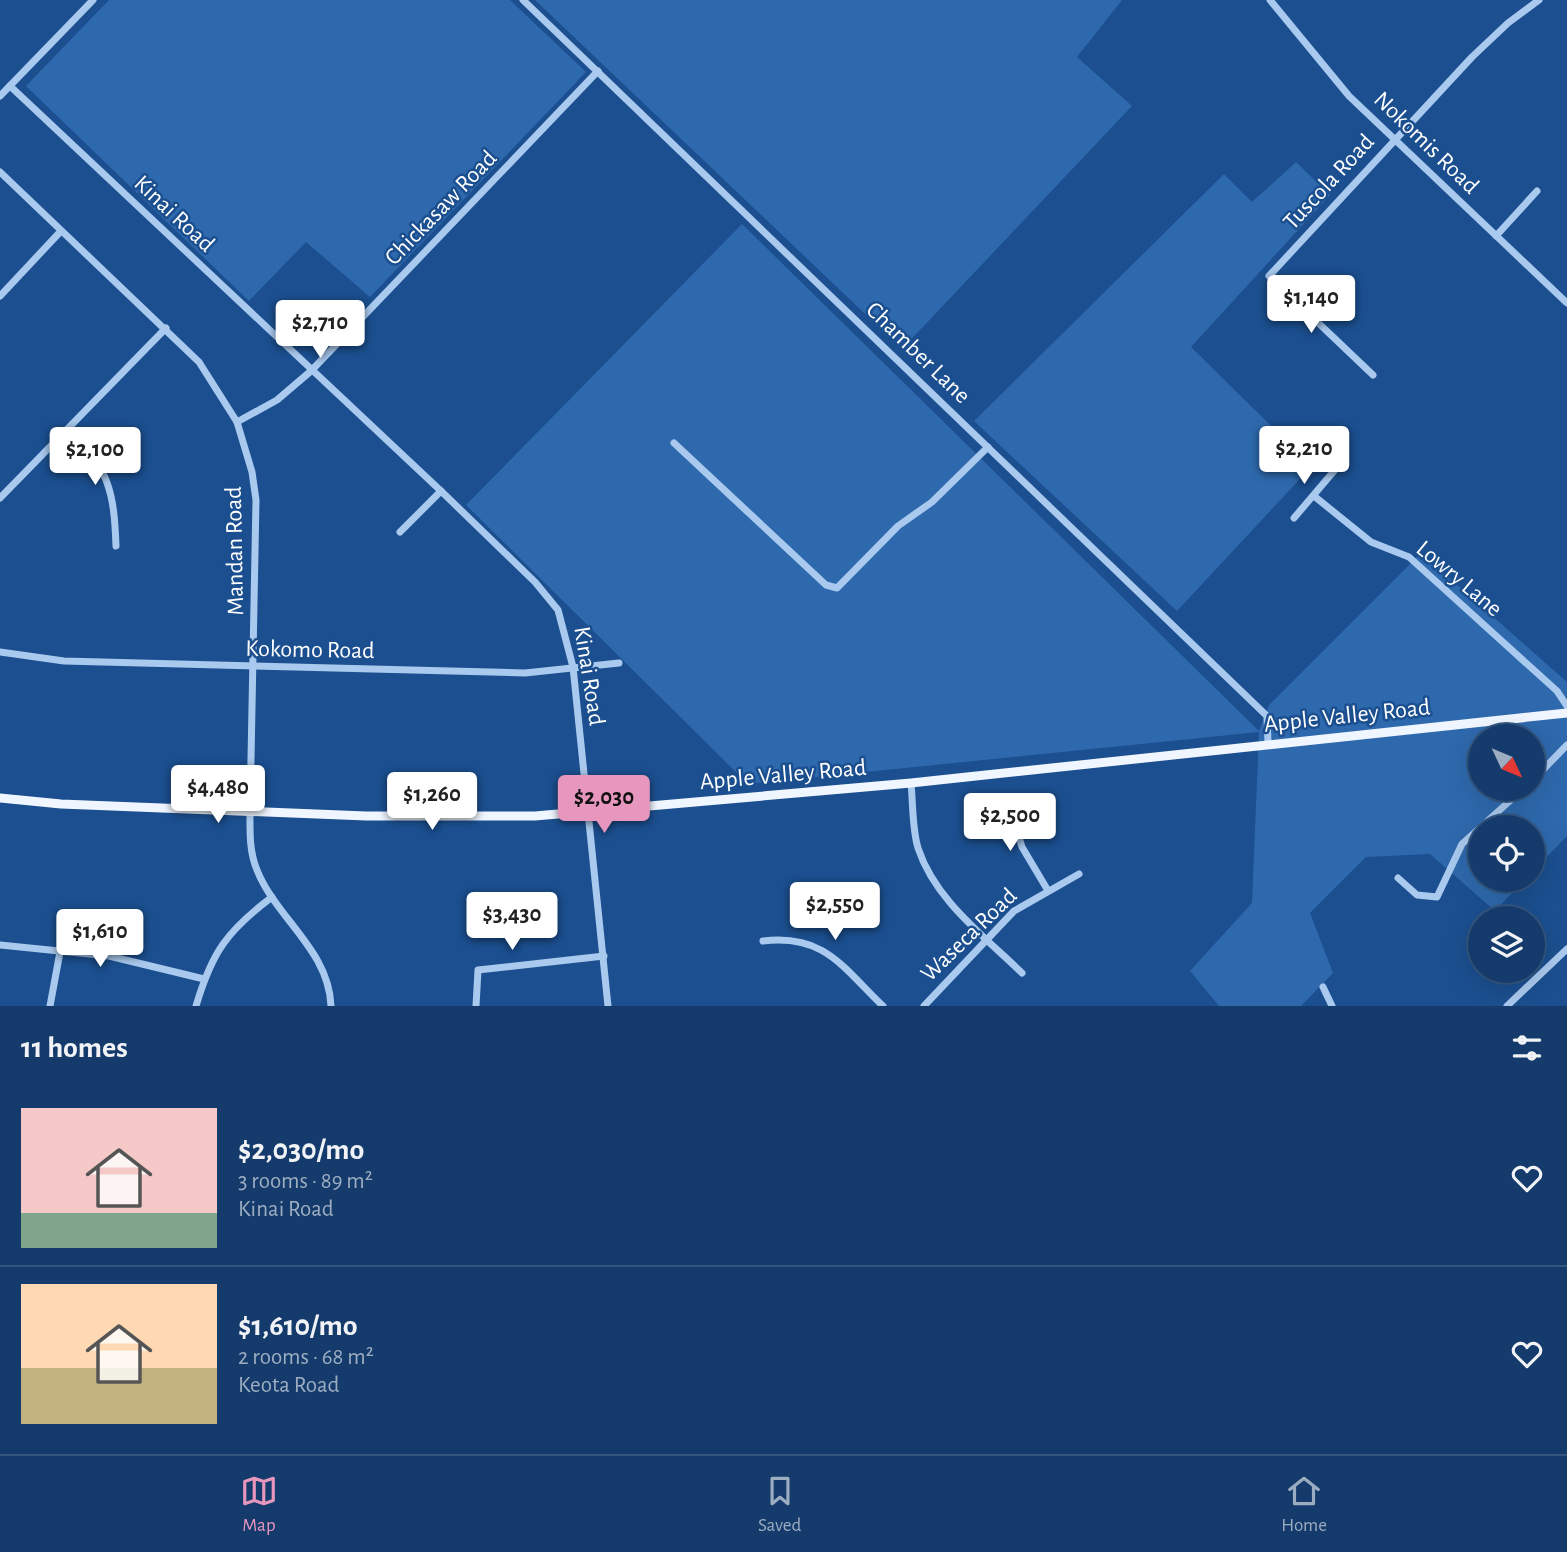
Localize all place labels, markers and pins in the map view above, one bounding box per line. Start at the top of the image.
pin: $1,140 [1254,276,1368,335]
pin: $2,710 [263,300,377,360]
pin: $2,210 [1247,426,1361,486]
pin: $2,100 [38,428,152,487]
pin: $4,480 [161,766,275,825]
pin: $1,260 [375,772,489,832]
pin: $2,030 [547,776,661,835]
pin: $2,500 [953,794,1067,853]
pin: $2,550 [778,883,892,942]
pin: $3,430 [455,892,569,952]
pin: $1,610 [43,909,157,969]

